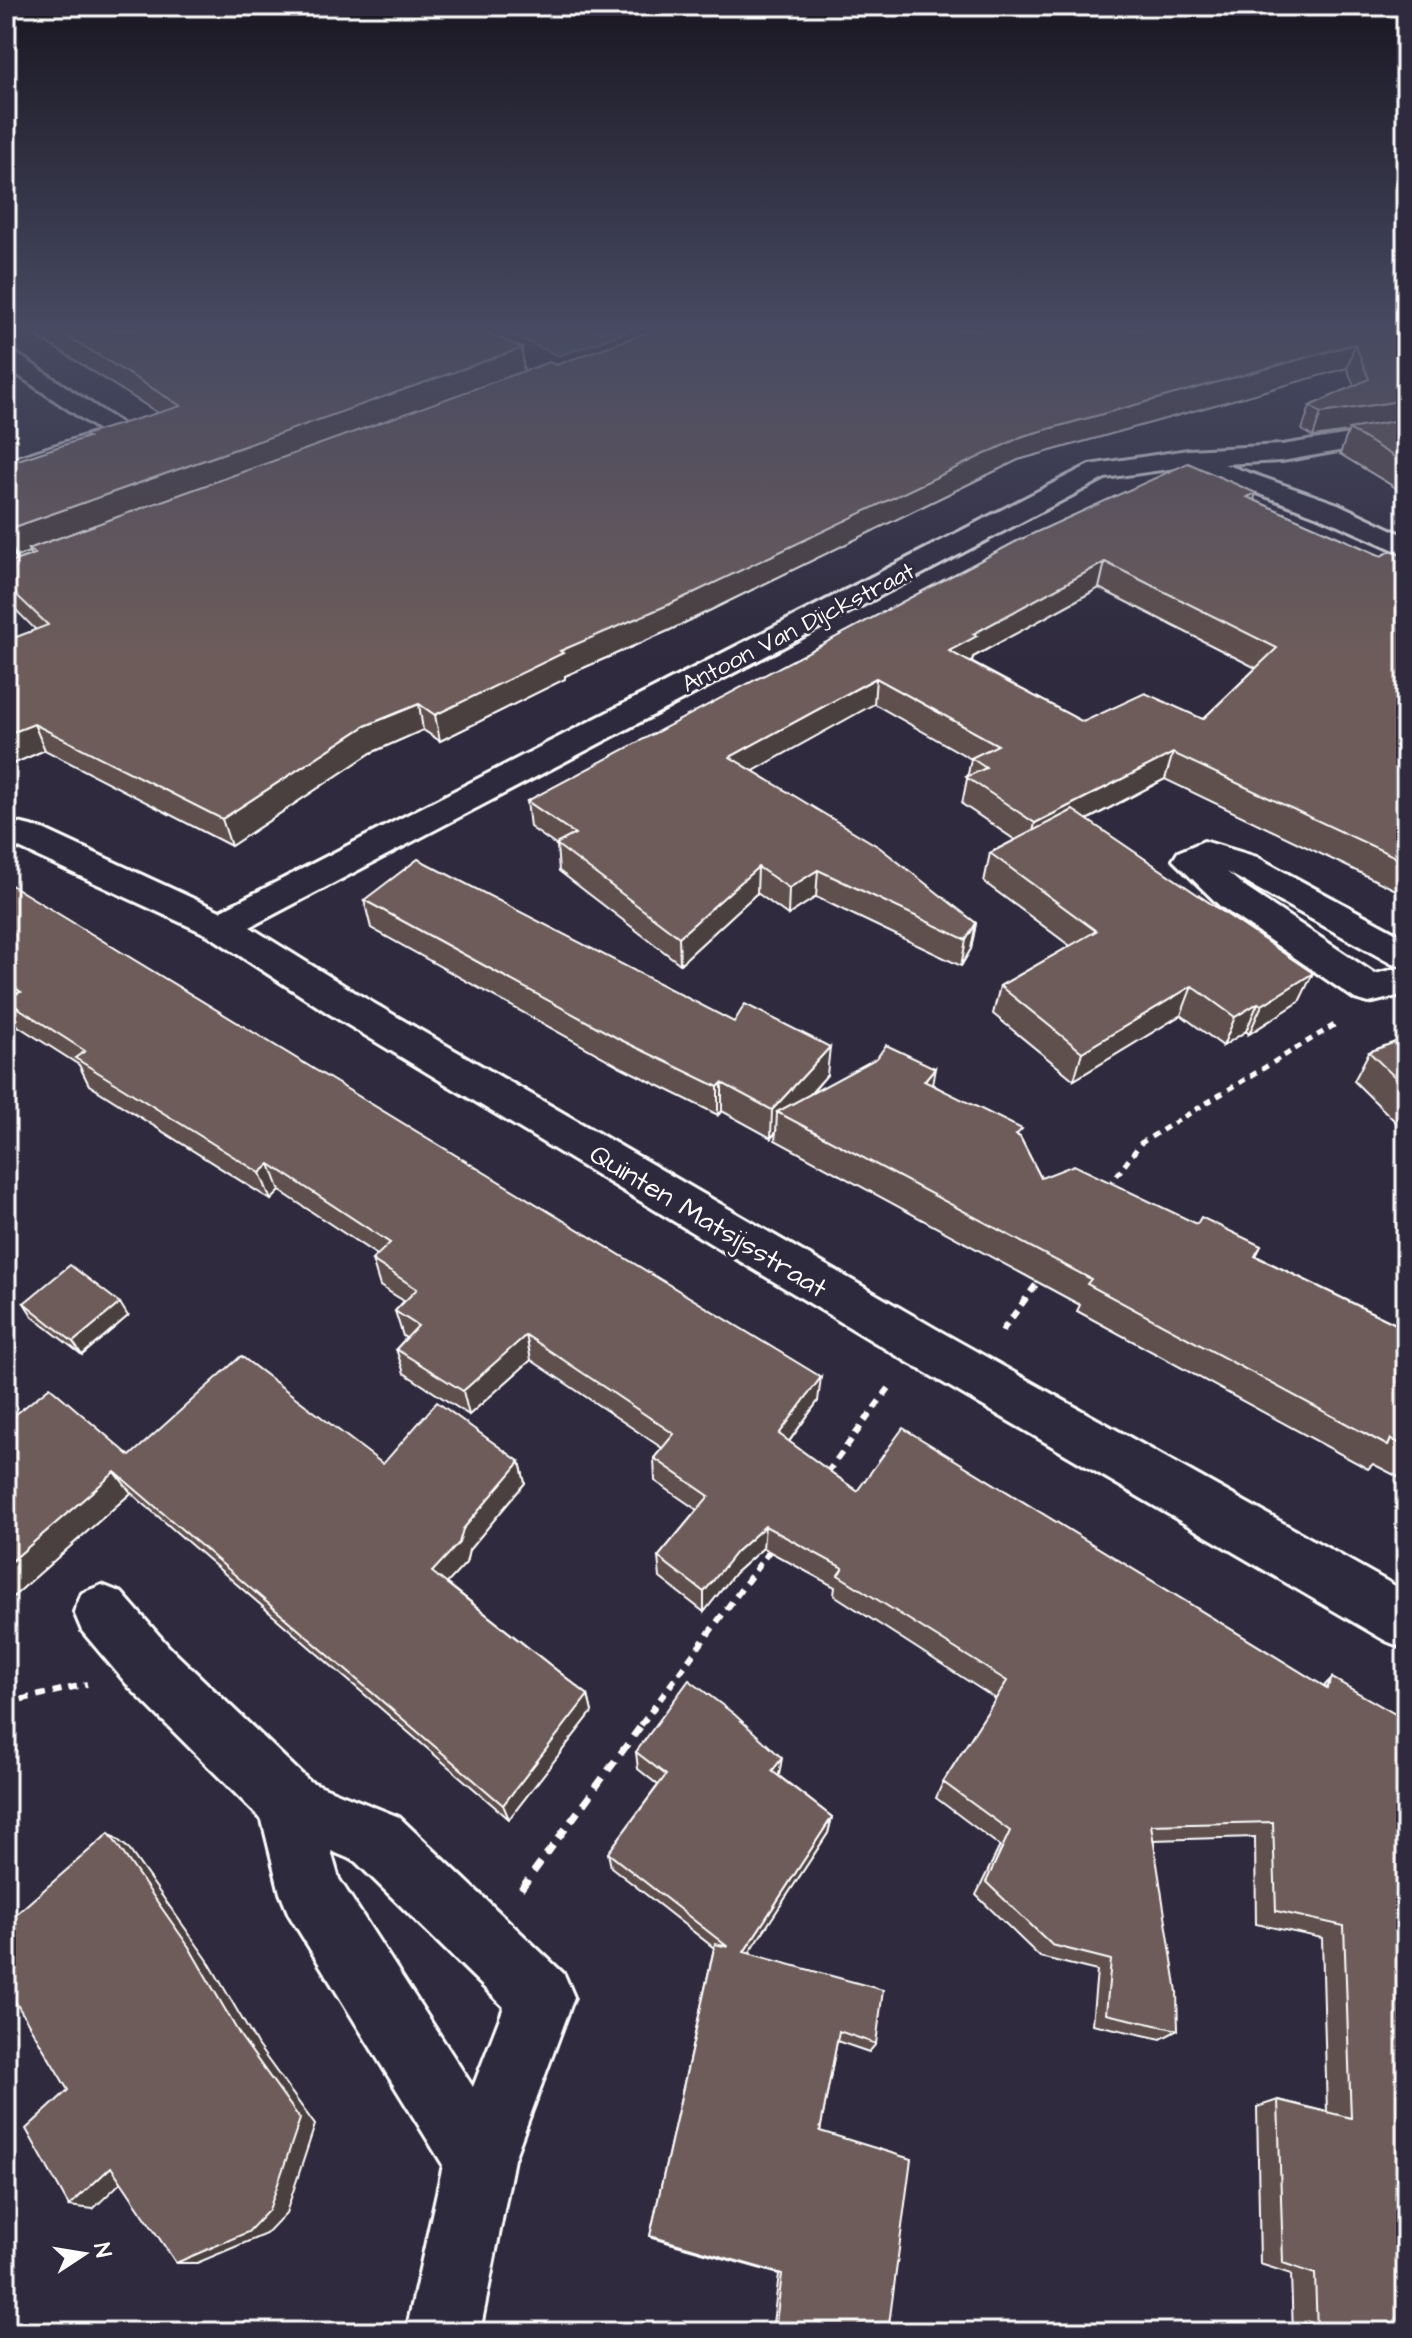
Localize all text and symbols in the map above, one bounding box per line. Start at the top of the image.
street label: Antoon Van Dijckstraat [676,554,921,701]
street label: Quinten Matsijsstraat [582,1135,835,1308]
north arrow [44,2214,124,2294]
text: N [86,2240,119,2260]

